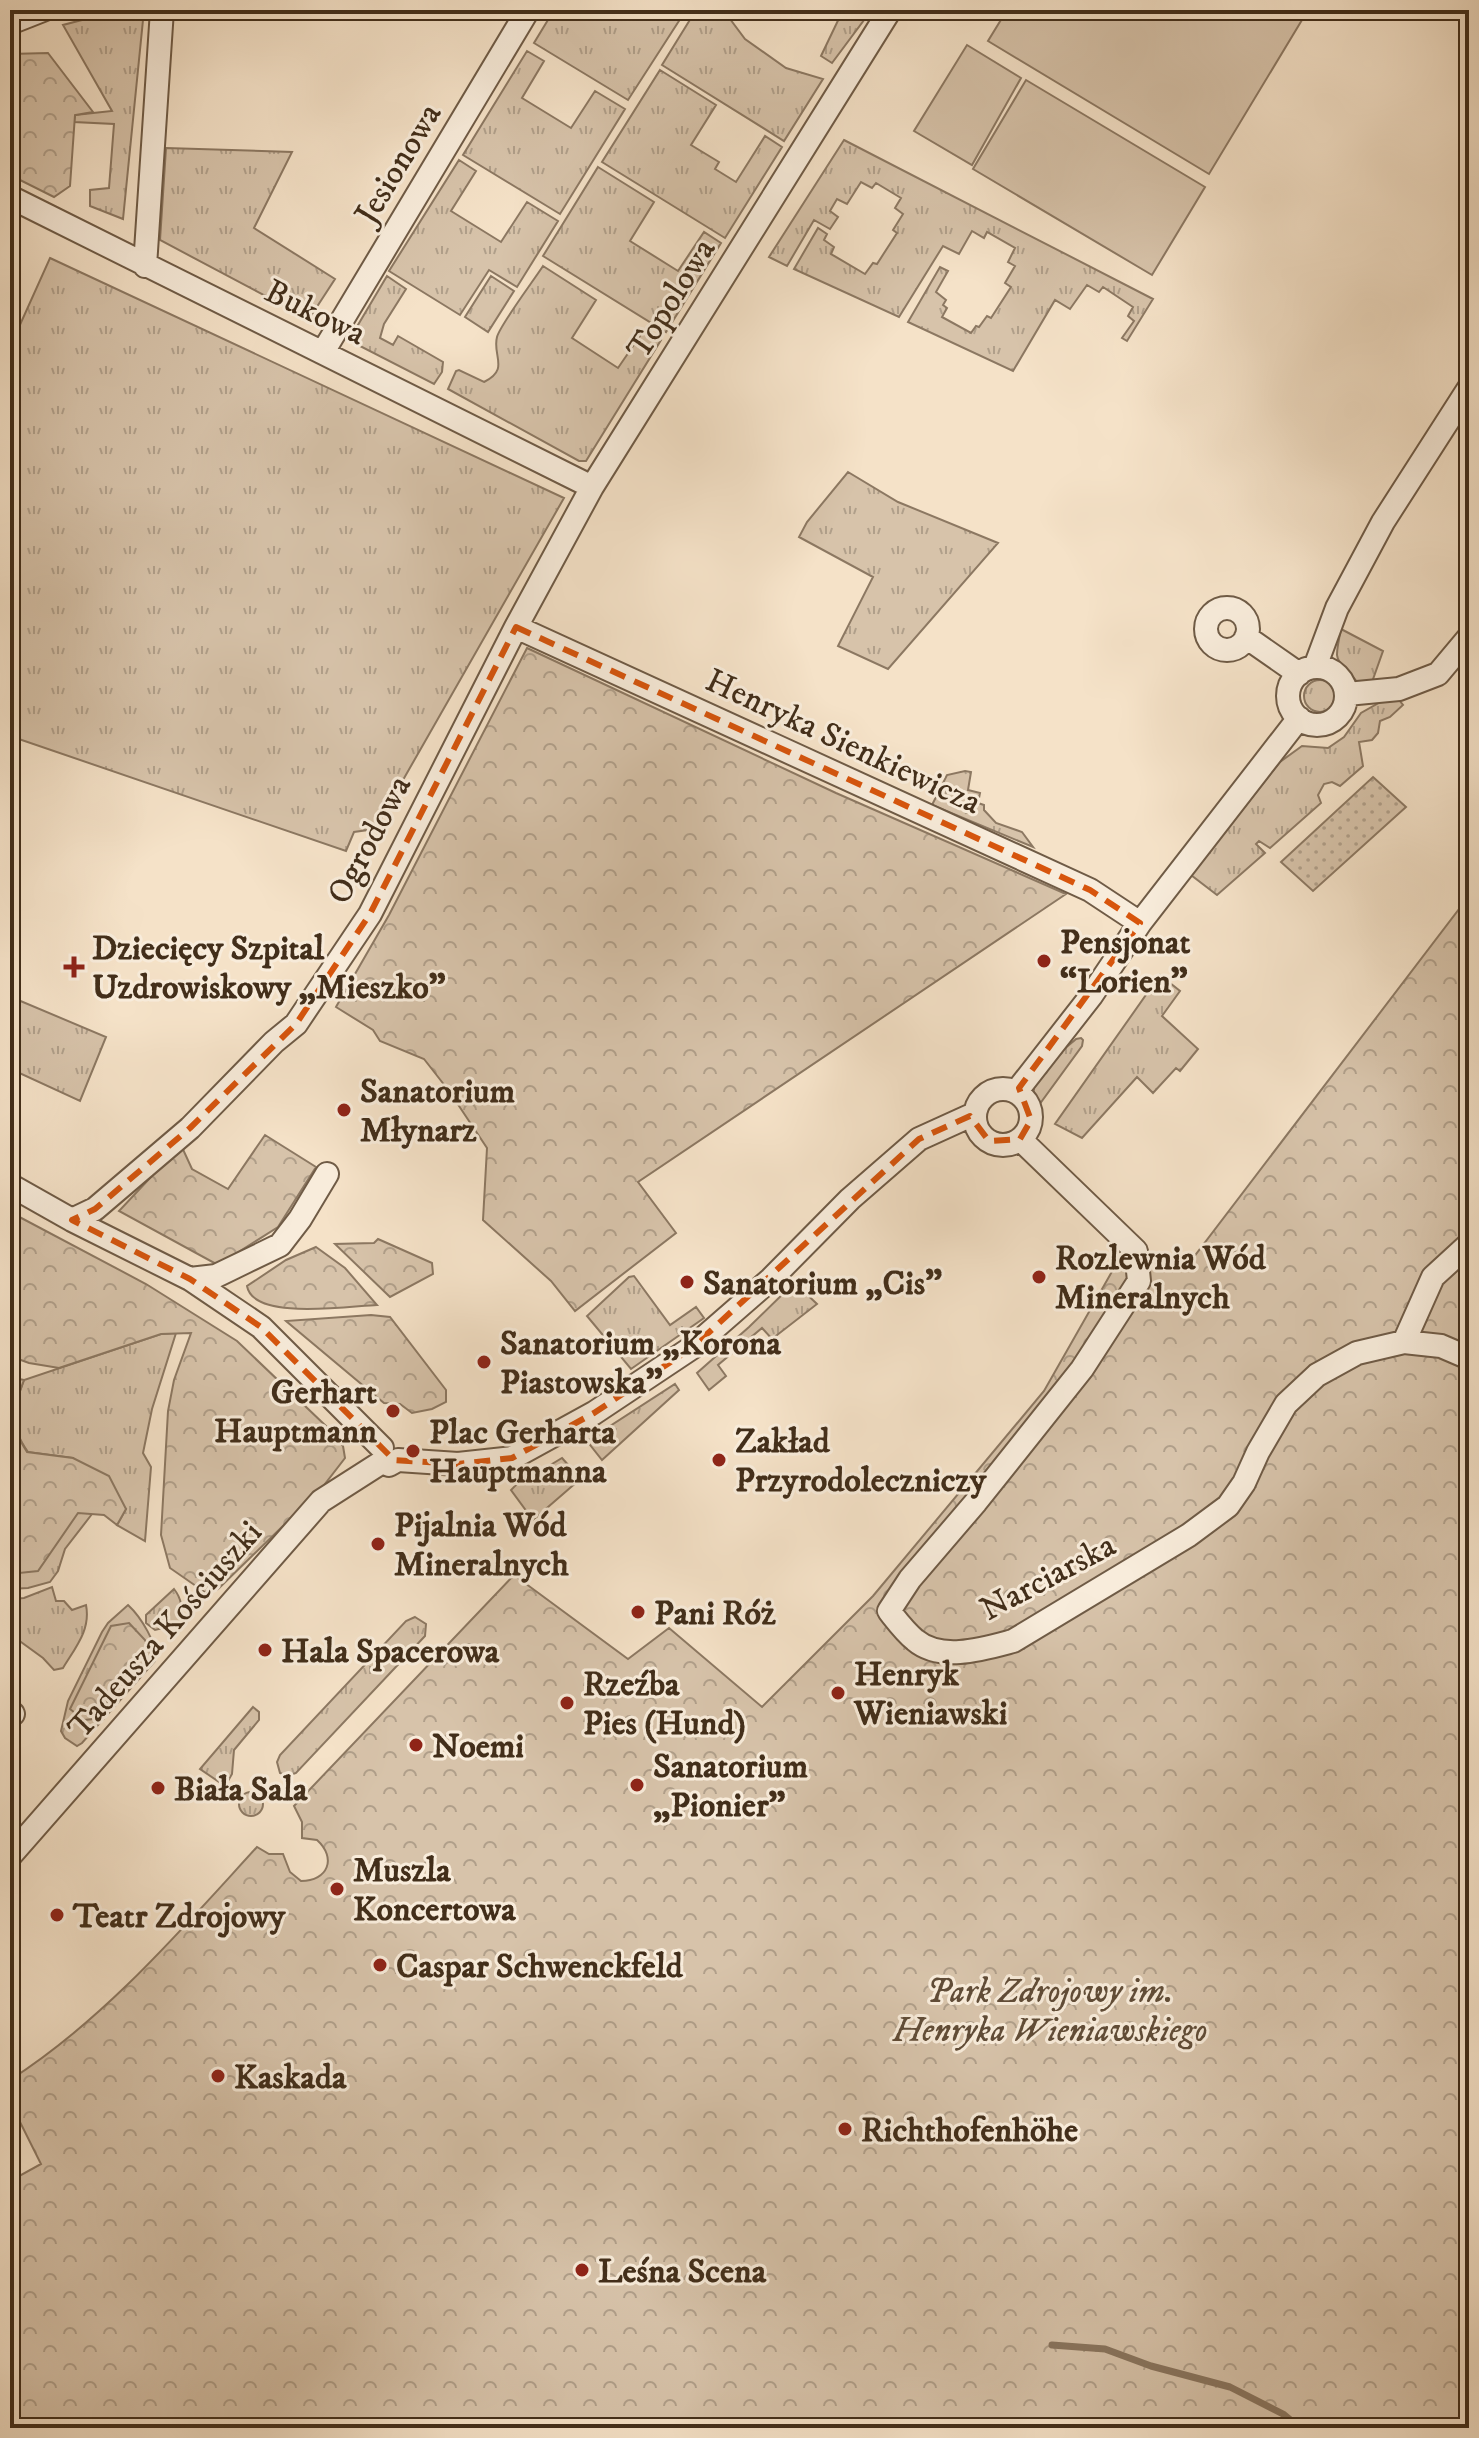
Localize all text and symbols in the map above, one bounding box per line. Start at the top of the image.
street label: Jesionowa [345,95,452,235]
street label: Topolowa [618,230,726,367]
street label: Bukowa [258,270,373,355]
street label: Henryka Sienkiewicza [699,660,988,824]
street label: Ogrodowa [318,768,421,911]
place label: Pensjonat “Lorien” [1060,922,1190,1003]
place label: Dziecięcy Szpital Uzdrowiskowy „Mieszko” [92,928,446,1009]
marker: Pensjonat “Lorien” [1035,952,1053,970]
marker: Dziecięcy Szpital Uzdrowiskowy „Mieszko” [63,956,85,978]
place label: Sanatorium Młynarz [360,1071,516,1152]
marker: Sanatorium Młynarz [335,1101,353,1119]
place label: Rozlewnia Wód Mineralnych [1055,1238,1267,1319]
place label: Sanatorium „Cis” [703,1263,942,1305]
marker: Rozlewnia Wód Mineralnych [1030,1268,1048,1286]
marker: Sanatorium „Cis” [678,1273,696,1291]
place label: Sanatorium „Korona Piastowska” [500,1323,782,1404]
marker: Sanatorium „Korona Piastowska” [475,1353,493,1371]
place label: Gerhart Hauptmann [214,1372,377,1453]
marker: Gerhart Hauptmann [384,1402,402,1420]
place label: Plac Gerharta Hauptmanna [429,1412,616,1493]
place label: Zakład Przyrodoleczniczy [735,1421,987,1502]
marker: Plac Gerharta Hauptmanna [404,1442,422,1460]
marker: Zakład Przyrodoleczniczy [710,1451,728,1469]
place label: Pijalnia Wód Mineralnych [394,1505,569,1586]
street label: Tadeusza Kościuszki [59,1513,272,1748]
street label: Narciarska [973,1524,1123,1631]
marker: Pijalnia Wód Mineralnych [369,1535,387,1553]
place label: Pani Róż [654,1593,776,1635]
marker: Pani Róż [629,1603,647,1621]
place label: Hala Spacerowa [281,1631,500,1673]
marker: Hala Spacerowa [256,1641,274,1659]
place label: Henryk Wieniawski [853,1654,1008,1735]
place label: Rzeźba Pies (Hund) [583,1664,746,1745]
marker: Henryk Wieniawski [829,1684,847,1702]
marker: Rzeźba Pies (Hund) [558,1694,576,1712]
place label: Noemi [432,1726,524,1768]
marker: Noemi [407,1736,425,1754]
place label: Sanatorium „Pionier” [653,1746,809,1827]
place label: Biała Sala [174,1769,308,1811]
marker: Sanatorium „Pionier” [628,1776,646,1794]
marker: Biała Sala [149,1779,167,1797]
place label: Muszla Koncertowa [353,1850,516,1931]
marker: Muszla Koncertowa [328,1880,346,1898]
place label: Teatr Zdrojowy [72,1896,286,1938]
marker: Teatr Zdrojowy [48,1906,66,1924]
place label: Caspar Schwenckfeld [396,1946,684,1988]
marker: Caspar Schwenckfeld [371,1956,389,1974]
park label: Park Zdrojowy im. Henryka Wieniawskiego [892,1971,1207,2052]
place label: Kaskada [234,2057,347,2099]
marker: Kaskada [209,2067,227,2085]
place label: Richthofenhöhe [861,2110,1078,2152]
marker: Richthofenhöhe [836,2120,854,2138]
place label: Leśna Scena [598,2251,767,2293]
marker: Leśna Scena [573,2261,591,2279]

